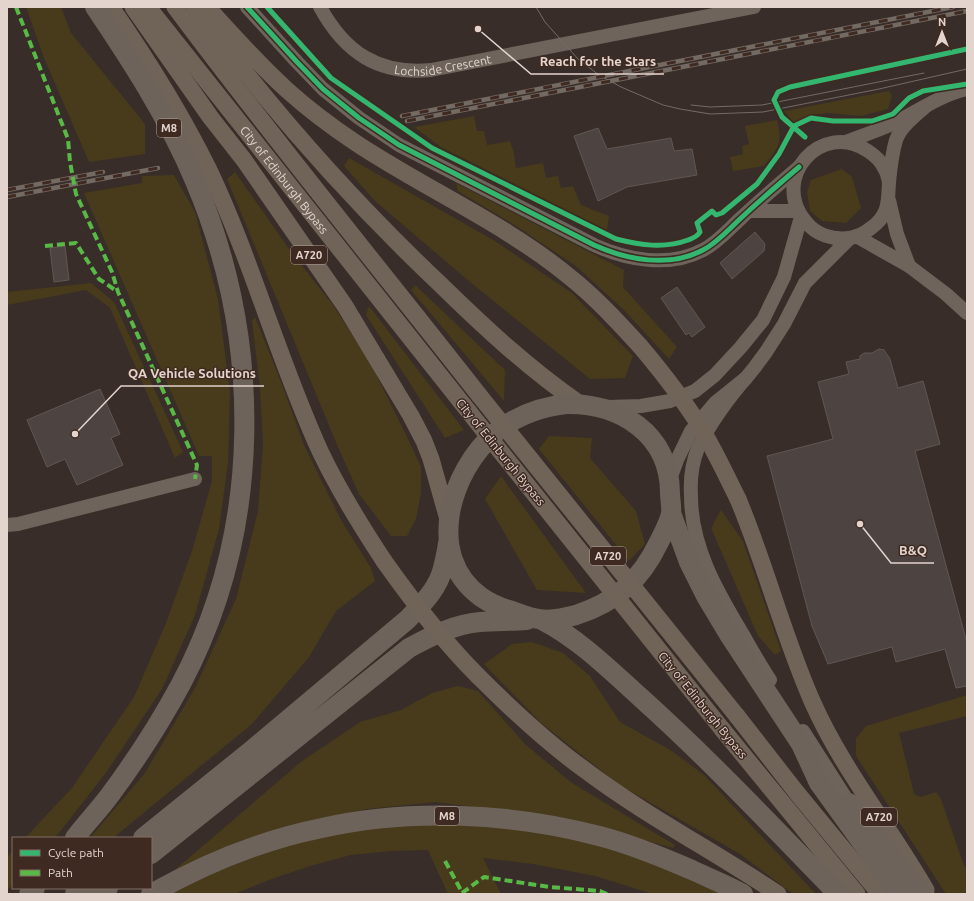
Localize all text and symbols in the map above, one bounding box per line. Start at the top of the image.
north arrow [922,12,962,52]
text: N [938,16,946,28]
callout: Reach for the Stars [531,49,664,74]
street label: Lochside Crescent [394,52,493,77]
text: Reach for the Stars [540,54,656,68]
road number: M8 [157,119,181,137]
street label: City of Edinburgh Bypass [238,123,331,236]
road number: A720 [291,246,327,264]
callout: QA Vehicle Solutions [121,361,264,386]
text: QA Vehicle Solutions [128,366,256,380]
street label: City of Edinburgh Bypass [454,396,548,508]
callout: B&Q [891,538,934,563]
text: B&Q [899,543,927,557]
road number: A720 [590,547,626,565]
street label: City of Edinburgh Bypass [656,649,750,761]
road number: M8 [435,807,459,825]
road number: A720 [861,808,897,826]
legend [12,837,152,889]
text: Cycle path [48,846,104,859]
text: Path [48,866,73,879]

